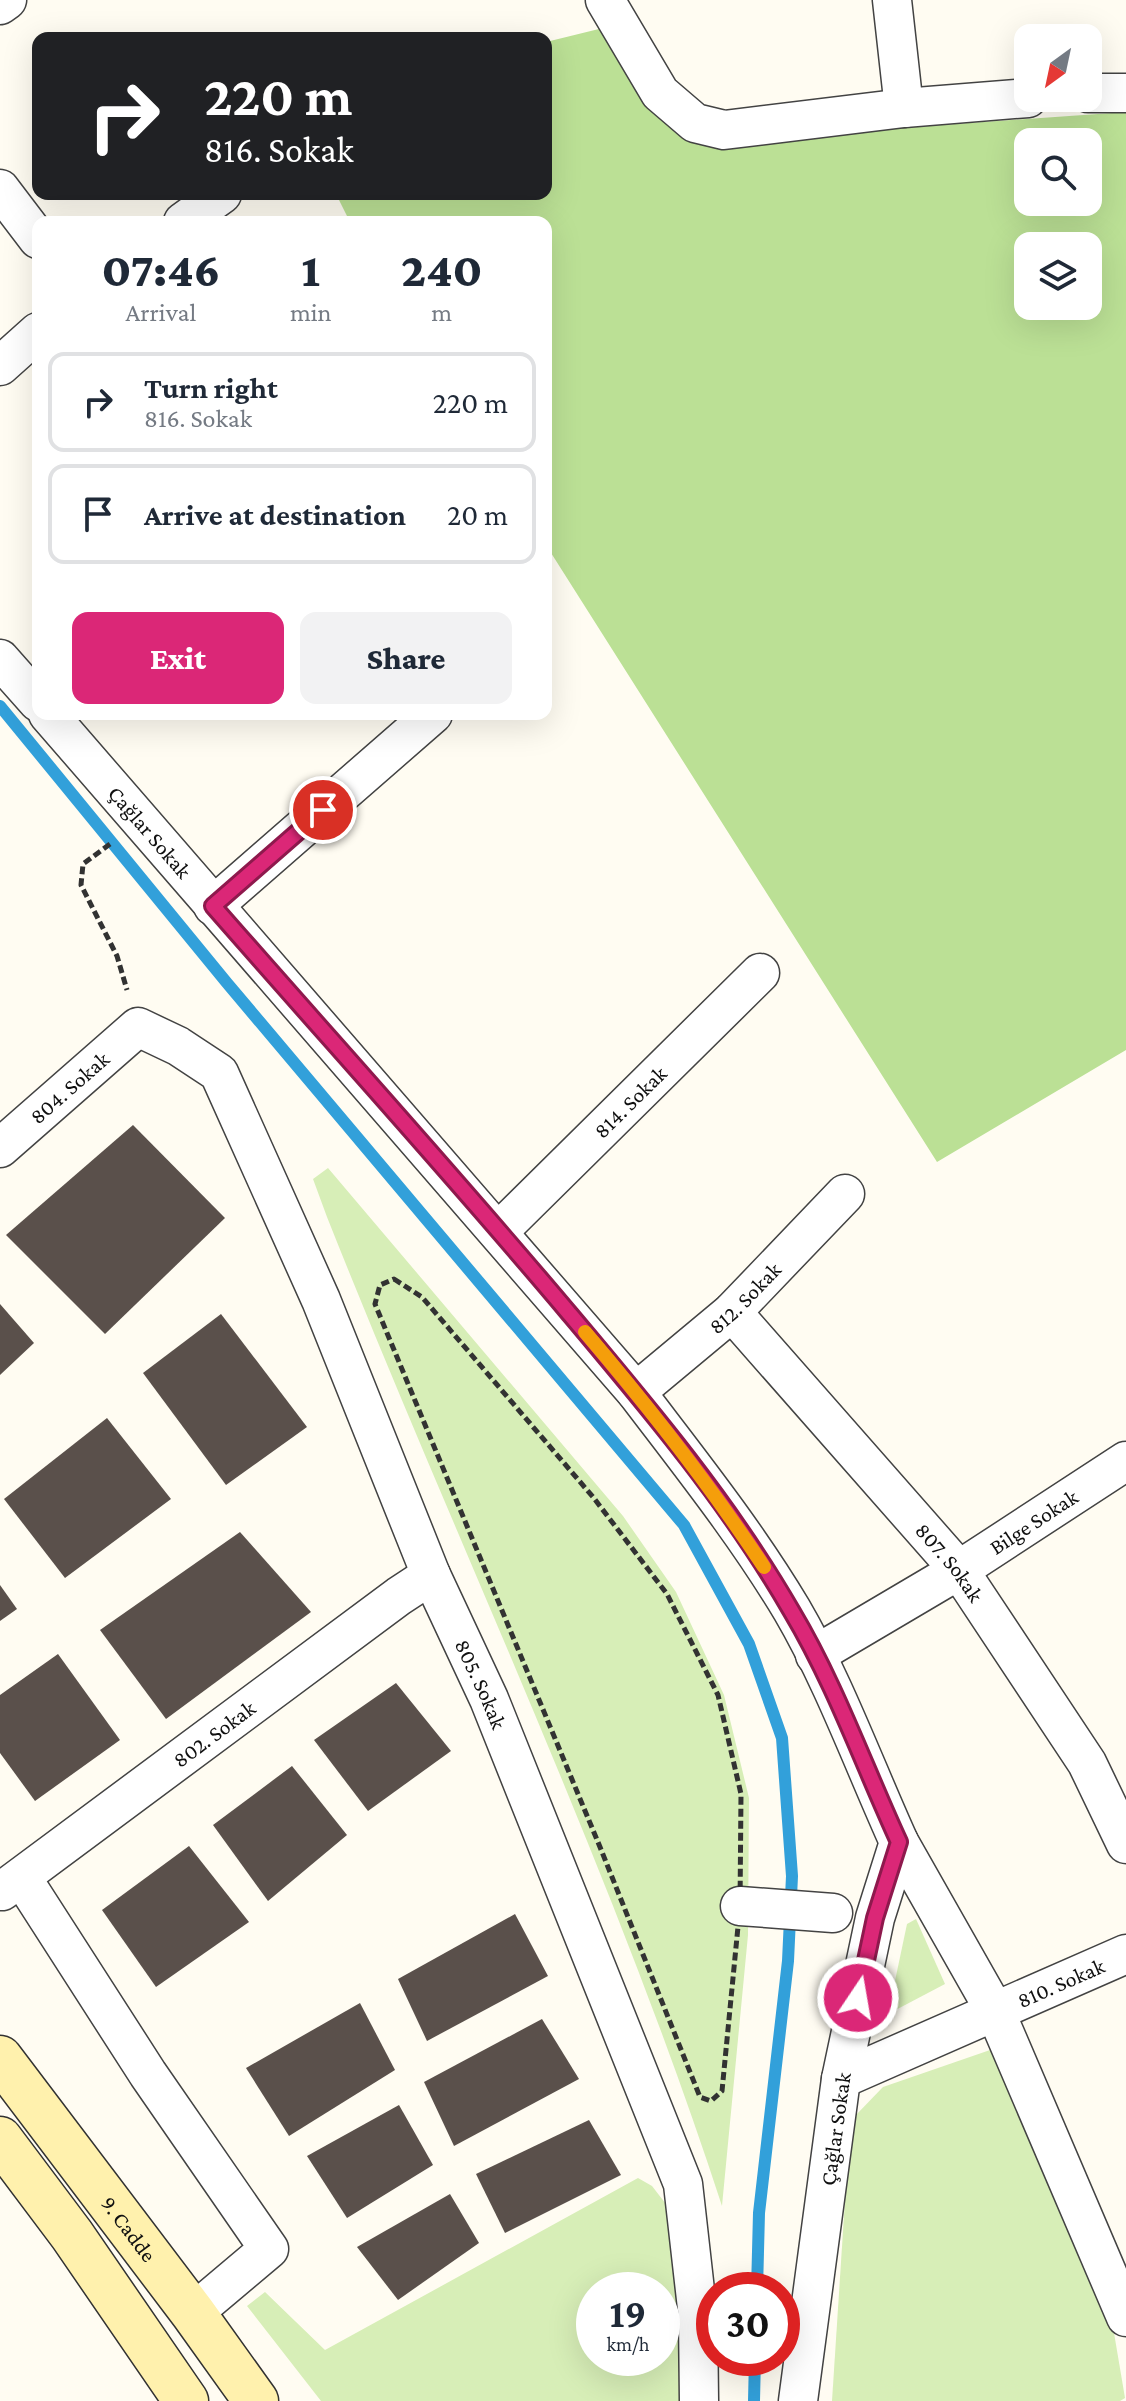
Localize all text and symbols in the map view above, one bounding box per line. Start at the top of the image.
north arrow [1014,24,1102,112]
map controls [1014,24,1102,320]
icon: right [72,64,176,168]
text: 220 m [204,65,353,127]
button: search [1014,128,1102,216]
text: 816. Sokak [204,130,354,170]
button: layers [1014,232,1102,320]
text: 07:46 [101,243,221,296]
text: 1 [301,243,320,296]
text: 240 [401,243,483,296]
text: Arrival [126,298,196,327]
text: min [290,298,332,327]
text: m [431,298,452,327]
text: Turn right [144,371,278,404]
icon: right [76,380,120,424]
text: 220 m [433,386,508,419]
text: 816. Sokak [144,404,252,433]
icon: arrive [76,492,120,536]
text: Arrive at destination [144,498,406,531]
text: 20 m [447,498,508,531]
button: Exit [72,612,284,704]
button: Share [300,612,512,704]
pin [289,776,357,844]
street label: Çağlar Sokak [103,781,197,884]
icon: arrive [301,788,345,832]
street label: 804. Sokak [25,1046,115,1129]
street label: 814. Sokak [589,1060,672,1143]
street label: 812. Sokak [704,1257,786,1339]
street label: Bilge Sokak [985,1484,1083,1560]
street label: 807. Sokak [910,1518,989,1607]
street label: 805. Sokak [450,1635,512,1733]
street label: 802. Sokak [168,1695,261,1773]
street label: 810. Sokak [1014,1953,1109,2013]
position arrow [816,1956,900,2040]
street label: Çağlar Sokak [815,2070,856,2187]
street label: 9. Cadde [96,2191,162,2267]
speed limit sign: 30 [696,2272,800,2376]
text: 19 [610,2291,646,2336]
text: km/h [606,2333,650,2355]

